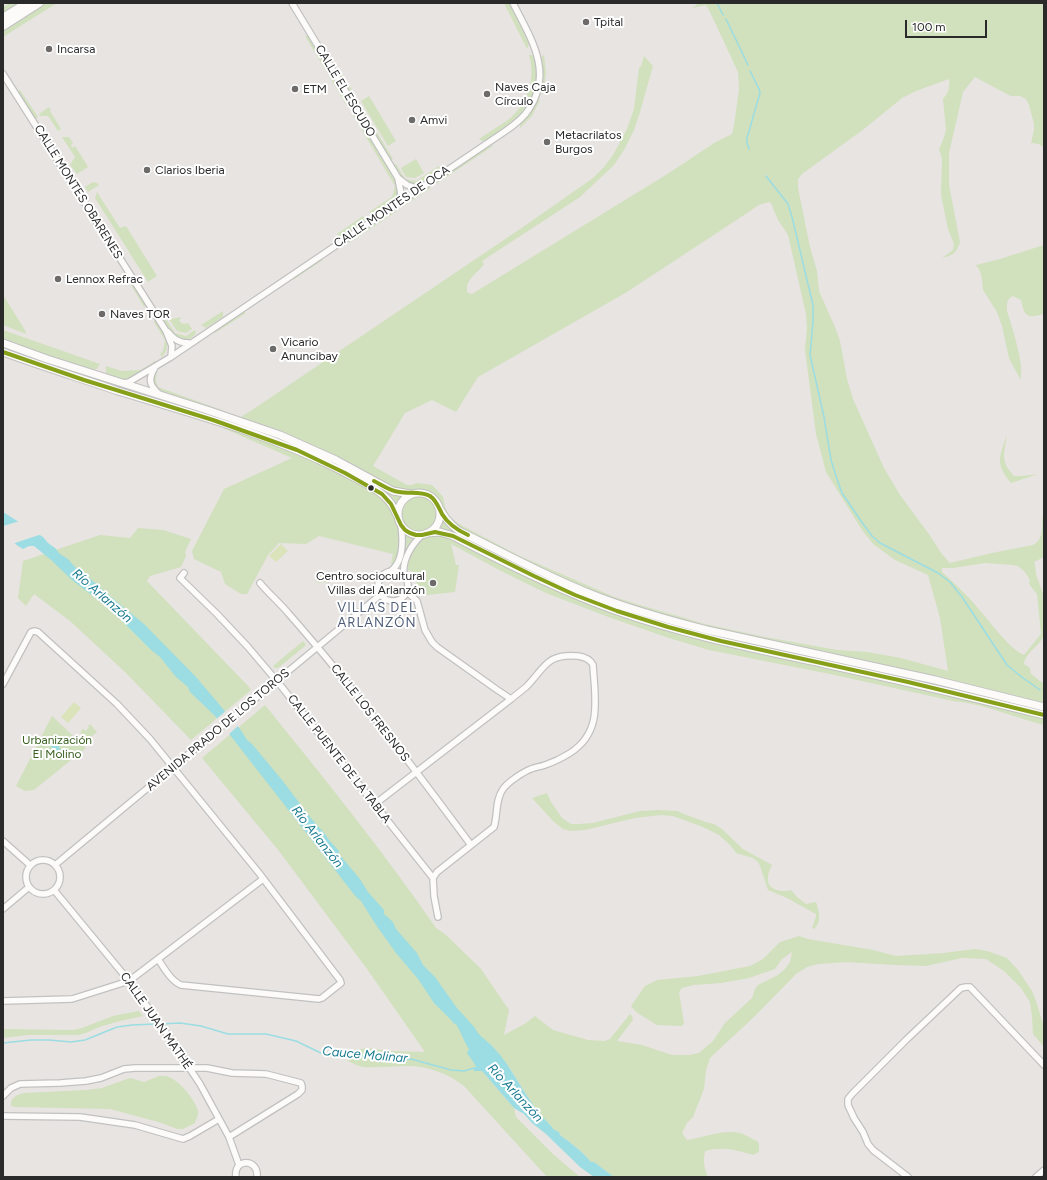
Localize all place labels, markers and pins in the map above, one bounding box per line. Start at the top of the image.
place label: Tpital [594,15,623,29]
marker: Tpital [581,17,591,27]
place label: Incarsa [57,42,95,56]
marker: Incarsa [44,44,54,54]
place label: Naves Caja Círculo [495,80,556,108]
place label: ETM [303,82,327,96]
marker: ETM [290,84,300,94]
marker: Naves Caja Círculo [482,89,492,99]
place label: Amvi [420,113,447,127]
marker: Amvi [407,115,417,125]
place label: Metacrilatos Burgos [555,128,621,156]
marker: Metacrilatos Burgos [542,137,552,147]
place label: Clarios Iberia [155,163,225,177]
marker: Clarios Iberia [142,165,152,175]
place label: Lennox Refrac [66,272,143,286]
marker: Lennox Refrac [53,274,63,284]
place label: Naves TOR [110,307,170,321]
marker: Naves TOR [97,309,107,319]
place label: Vicario Anuncibay [281,335,338,363]
marker: Vicario Anuncibay [268,344,278,354]
unlabelled marker [366,483,376,493]
place label: Centro sociocultural Villas del Arlanzón [316,569,425,597]
marker: Centro sociocultural Villas del Arlanzón [428,578,438,588]

